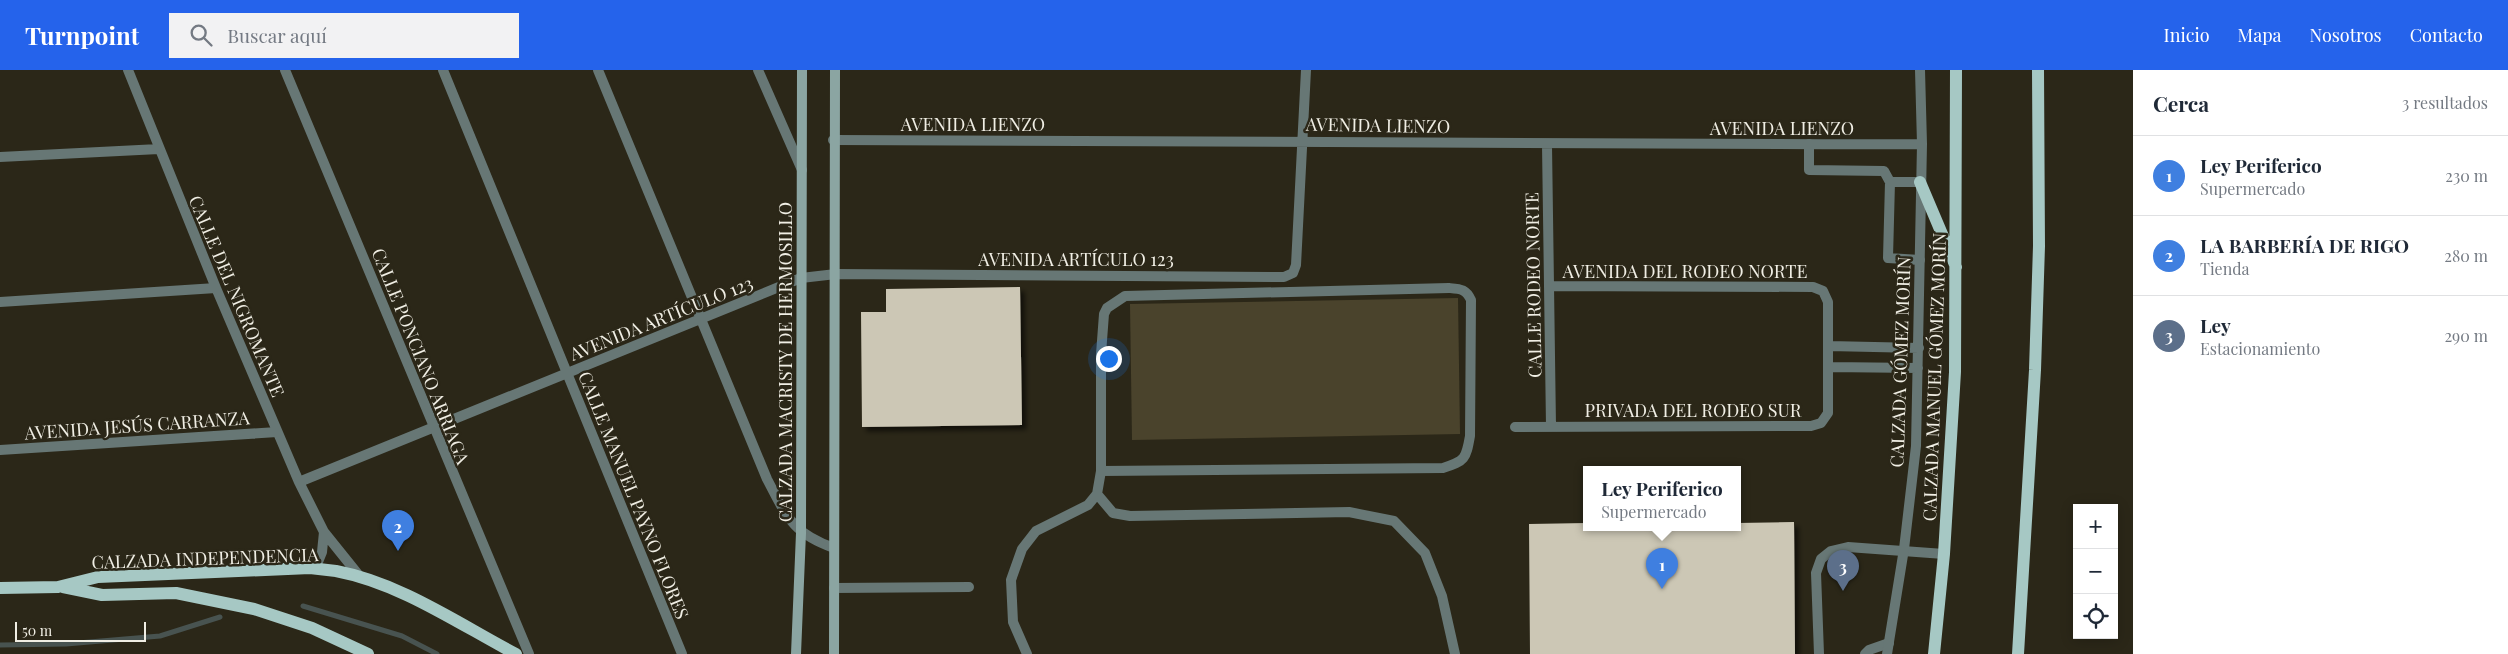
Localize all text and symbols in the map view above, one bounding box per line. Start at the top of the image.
search box [169,13,519,58]
text: Turnpoint [25,19,139,51]
icon: search [187,21,215,49]
text: Buscar aquí [227,22,327,48]
text: Inicio [2164,23,2210,47]
text: Mapa [2238,23,2282,47]
text: Nosotros [2310,23,2382,47]
text: Contacto [2410,23,2483,47]
text: Cerca [2153,89,2209,117]
text: 3 resultados [2402,92,2488,113]
street label: AVENIDA LIENZO [900,112,1045,136]
street label: AVENIDA LIENZO [1305,112,1450,138]
street label: AVENIDA LIENZO [1709,116,1854,140]
text: Ley Periferico [2200,152,2322,178]
text: 1 [2166,165,2172,186]
text: 230 m [2445,165,2488,186]
text: Supermercado [2200,178,2305,199]
street label: CALLE DEL NIGROMANTE [184,192,290,400]
street label: CALLE RODEO NORTE [1519,192,1547,378]
street label: CALZADA MACRISTY DE HERMOSILLO [773,202,797,522]
street label: CALZADA MANUEL GÓMEZ MORÍN [1917,232,1951,522]
text: LA BARBERÍA DE RIGO [2200,232,2409,258]
street label: CALLE PONCIANO ARRIAGA [367,244,476,468]
text: 2 [2165,245,2173,266]
text: 280 m [2444,245,2488,266]
street label: AVENIDA ARTÍCULO 123 [977,247,1174,271]
street label: CALZADA GÓMEZ MORÍN [1884,256,1916,468]
text: Tienda [2200,258,2250,279]
street label: AVENIDA DEL RODEO NORTE [1562,259,1807,283]
street label: AVENIDA ARTÍCULO 123 [565,270,756,366]
text: Ley [2200,312,2231,338]
text: 3 [2165,325,2173,346]
text: 290 m [2444,325,2488,346]
text: Estacionamiento [2200,338,2320,359]
your location [1096,346,1122,372]
street label: CALLE MANUEL PAYNO FLORES [573,368,695,622]
street label: PRIVADA DEL RODEO SUR [1585,398,1802,422]
street label: AVENIDA JESÚS CARRANZA [23,405,251,445]
popup [1583,466,1741,531]
text: Ley Periferico [1601,475,1723,501]
text: Supermercado [1601,501,1707,522]
map controls [2073,504,2118,639]
button: + [2073,504,2118,549]
pin: 2 [382,510,414,551]
street label: CALZADA INDEPENDENCIA [91,542,320,574]
pin: 1 [1646,548,1678,589]
button: − [2073,549,2118,594]
pin: 3 [1827,550,1859,591]
button: locate [2073,594,2118,639]
scale bar [15,619,146,642]
text: 50 m [22,621,52,640]

